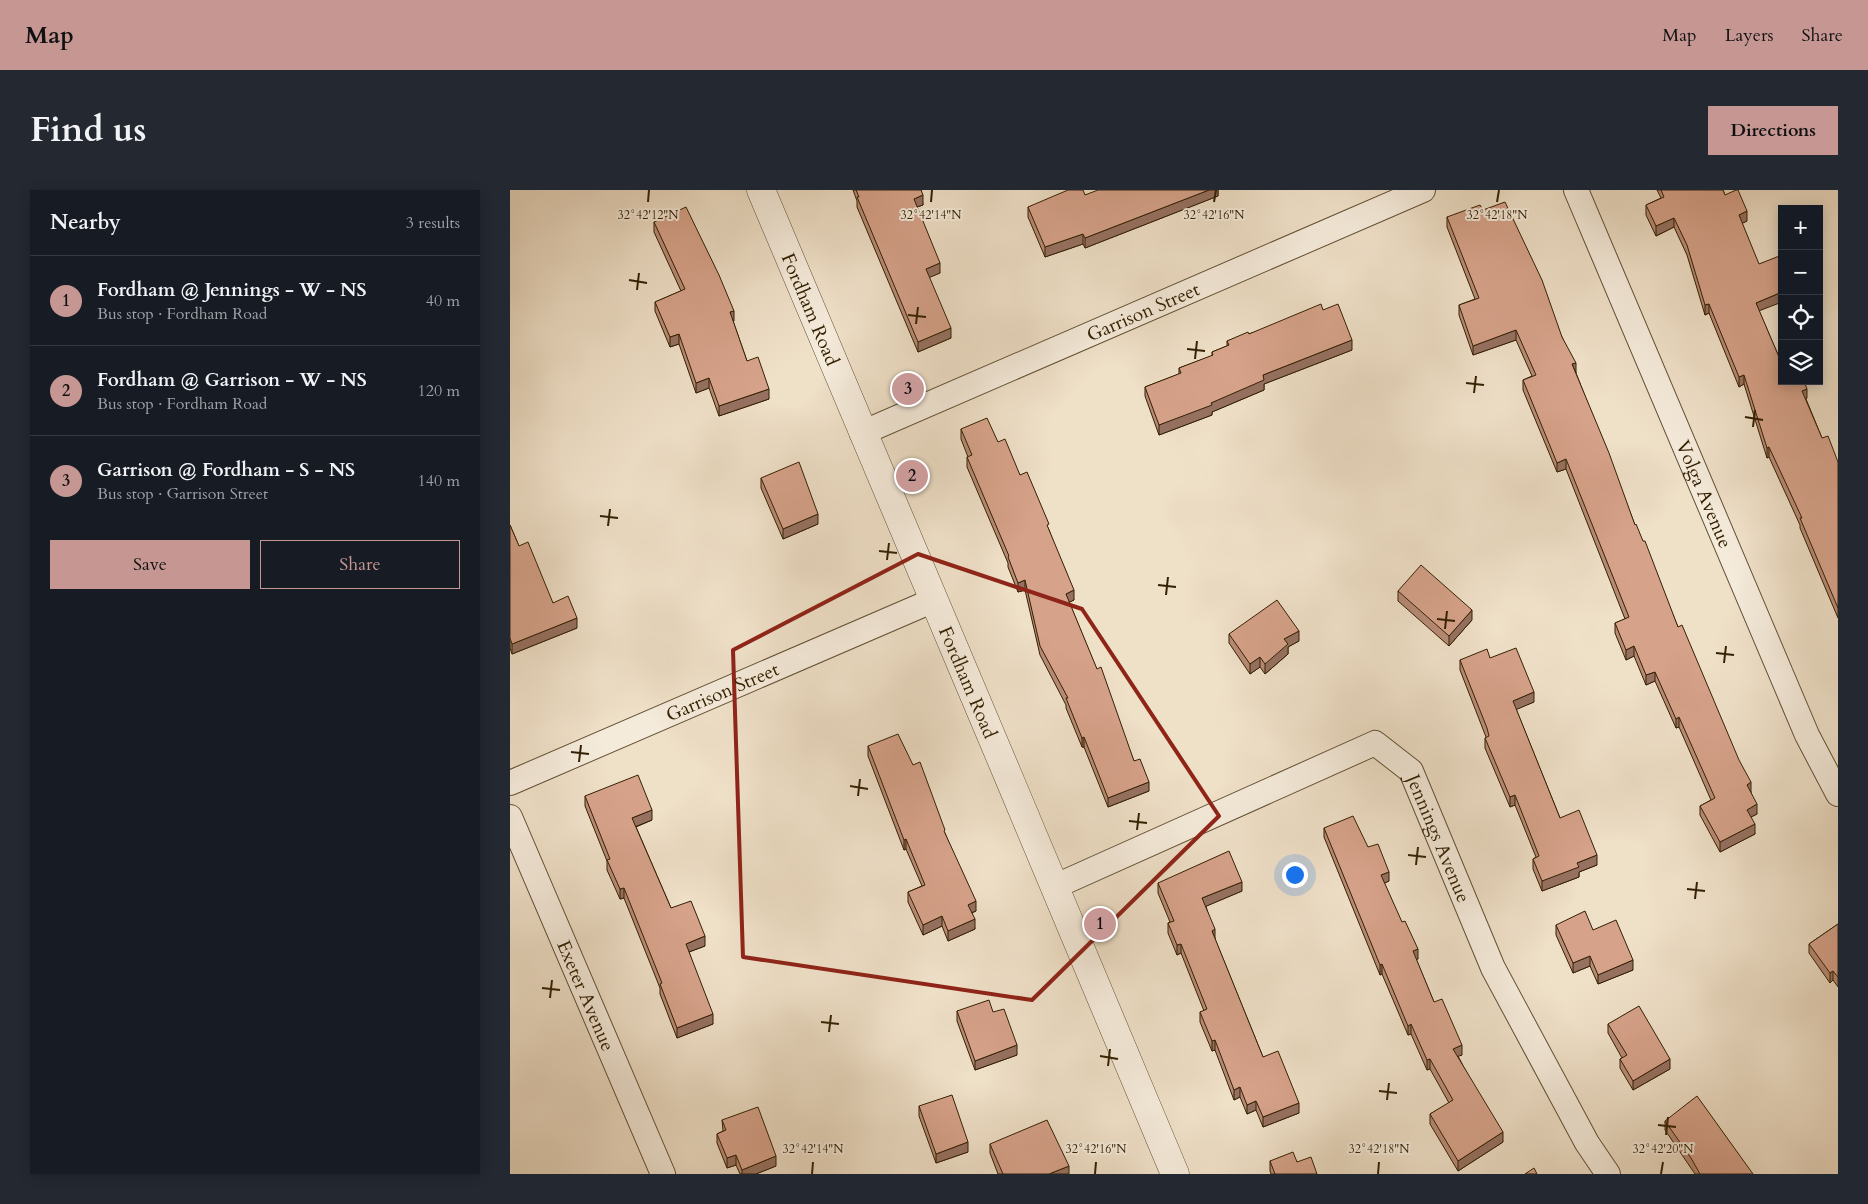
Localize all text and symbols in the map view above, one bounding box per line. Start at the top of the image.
text: Map [25,19,74,52]
text: Map [1662,23,1697,48]
text: Layers [1725,23,1774,48]
text: Share [1802,23,1843,48]
text: Find us [30,106,146,154]
button: Directions [1708,106,1838,155]
map controls [1778,205,1823,385]
button: + [1778,205,1823,250]
text: 32°42'12"N [618,207,679,223]
text: 32°42'14"N [901,207,962,223]
text: 32°42'16"N [1184,207,1245,223]
text: 32°42'18"N [1467,207,1528,223]
text: Nearby [50,208,121,237]
text: 3 results [406,212,460,234]
street label: Fordham Road [775,249,845,370]
button: − [1778,250,1823,295]
street label: Garrison Street [1083,276,1204,348]
text: Fordham @ Jennings - W - NS [97,277,367,303]
text: 1 [62,290,70,312]
text: 40 m [426,290,460,312]
button: locate [1778,295,1823,340]
text: Bus stop · Fordham Road [97,303,267,325]
button: layers [1778,340,1823,385]
text: Fordham @ Garrison - W - NS [97,367,367,393]
pin: 3 [892,370,924,408]
text: 2 [62,380,70,402]
text: 120 m [418,380,460,402]
text: Bus stop · Fordham Road [97,393,267,415]
street label: Volga Avenue [1669,436,1738,552]
text: Garrison @ Fordham - S - NS [97,457,355,483]
pin: 2 [896,457,928,495]
text: 3 [62,470,70,492]
text: 140 m [418,470,460,492]
text: Bus stop · Garrison Street [97,483,268,505]
button: Save [50,540,250,589]
button: Share [260,540,460,589]
street label: Fordham Road [932,622,1003,743]
street label: Garrison Street [662,657,783,728]
street label: Jennings Avenue [1399,768,1476,907]
your location [1282,862,1308,888]
pin: 1 [1084,905,1116,943]
street label: Exeter Avenue [550,936,621,1055]
text: 32°42'14"N [783,1141,844,1157]
text: 32°42'16"N [1066,1141,1127,1157]
text: 32°42'18"N [1349,1141,1410,1157]
text: 32°42'20"N [1633,1141,1694,1157]

